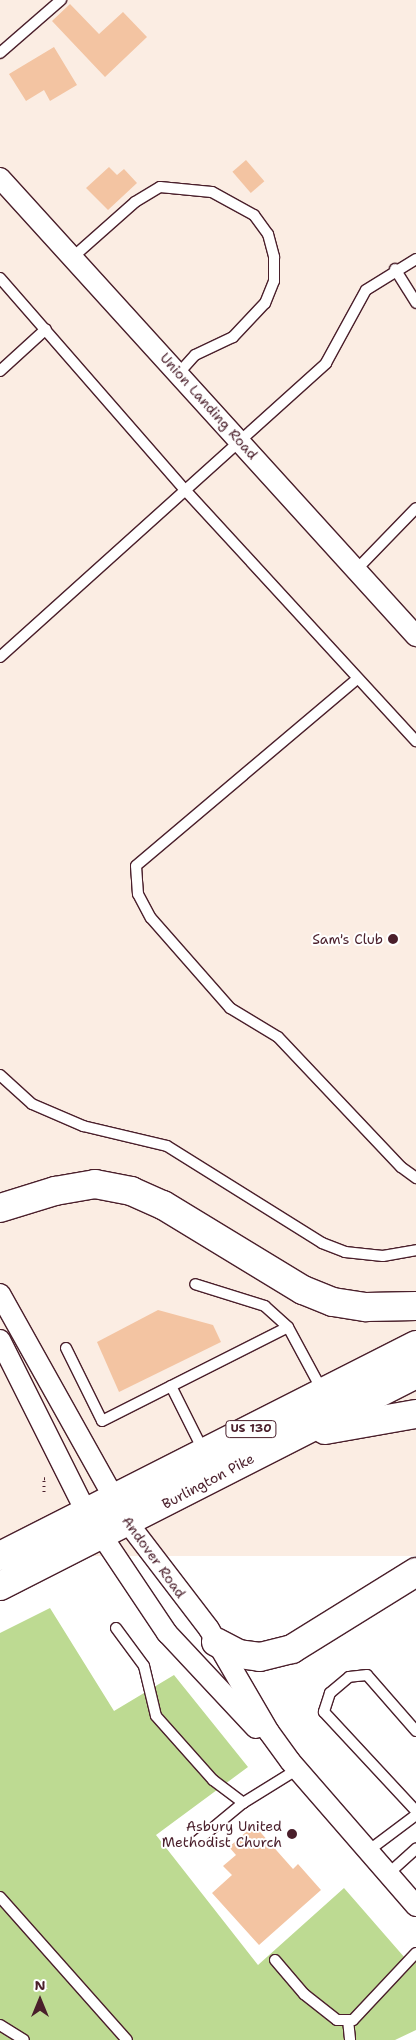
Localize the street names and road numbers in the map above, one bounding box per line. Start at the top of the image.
street label: Union Landing Road [157,349,261,463]
road number: US 130 [225,1420,277,1438]
street label: Burlington Pike [159,1450,257,1512]
street label: Andover Road [119,1513,189,1601]

